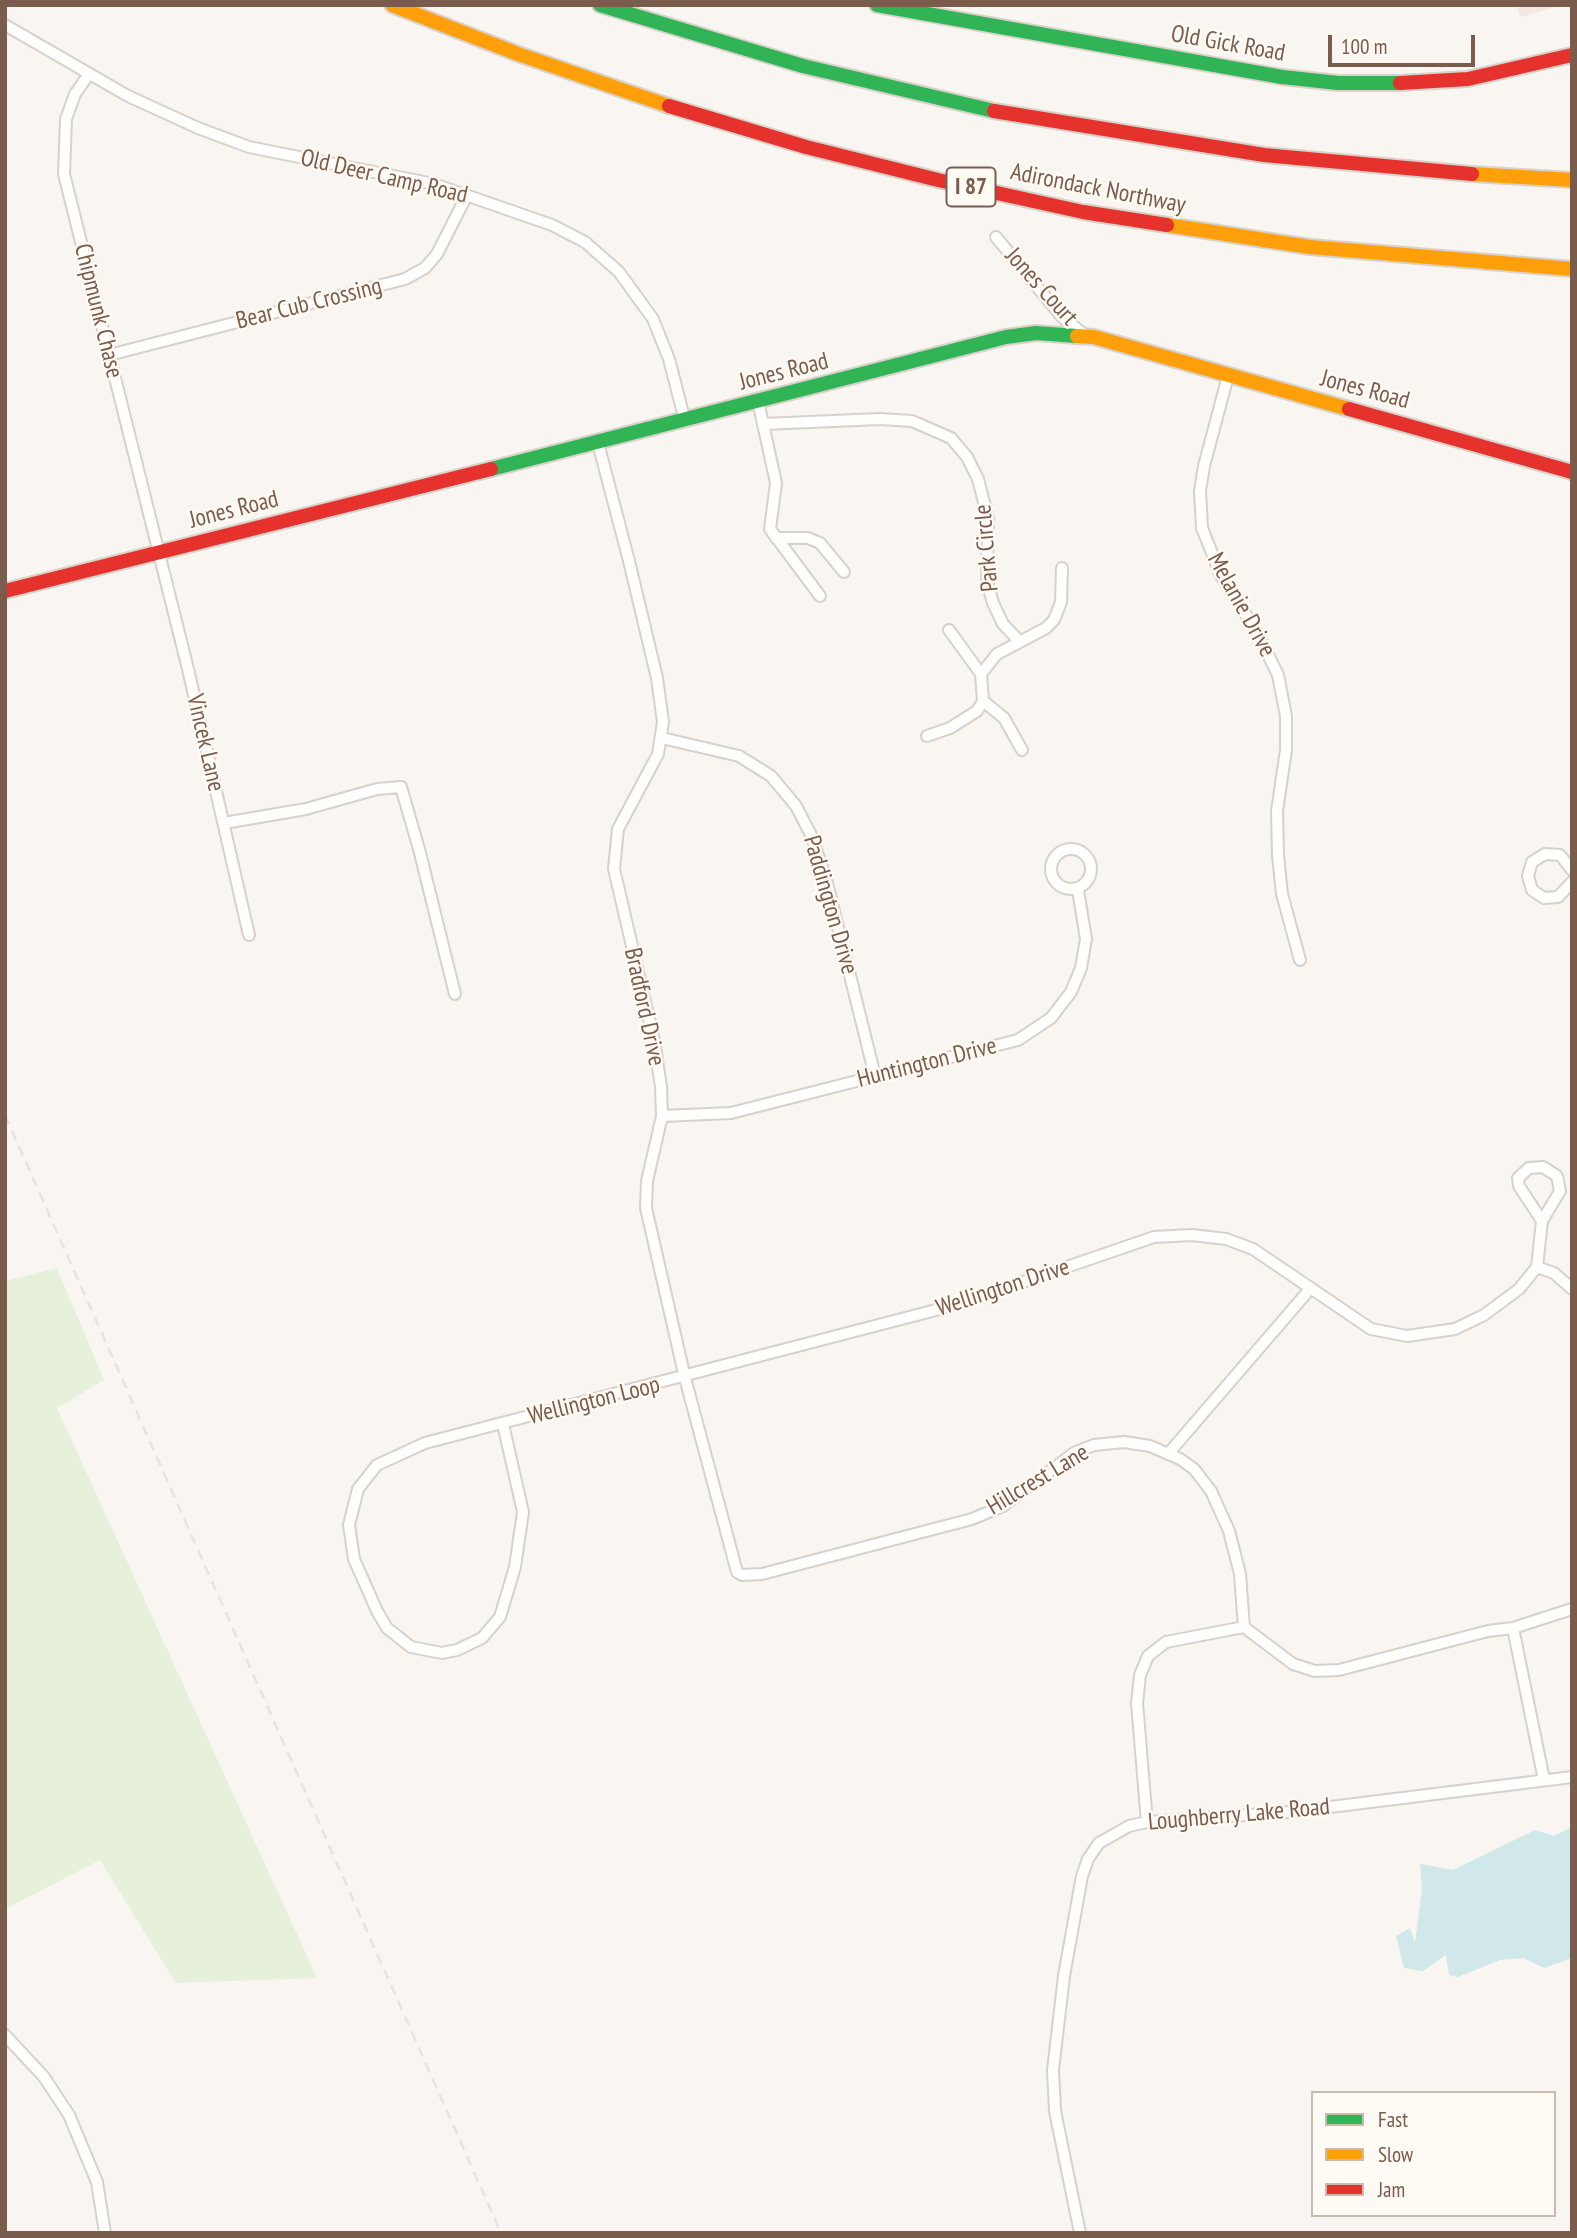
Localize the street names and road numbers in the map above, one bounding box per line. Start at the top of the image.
street label: Old Gick Road [1169,20,1287,68]
street label: Old Deer Camp Road [298,144,470,210]
street label: Adirondack Northway [1008,158,1188,220]
road number: I 87 [946,168,996,206]
street label: Chipmunk Chase [67,241,129,381]
street label: Jones Court [999,242,1083,332]
street label: Bear Cub Crossing [233,272,385,336]
street label: Jones Road [736,347,832,397]
street label: Jones Road [1317,364,1413,416]
street label: Jones Road [186,485,282,535]
street label: Park Circle [969,503,1005,593]
street label: Melanie Drive [1201,548,1281,662]
street label: Vincek Lane [180,692,230,794]
street label: Paddington Drive [796,832,864,978]
street label: Bradford Drive [617,945,671,1069]
street label: Huntington Drive [854,1032,1000,1094]
street label: Wellington Drive [933,1253,1073,1323]
street label: Wellington Loop [525,1371,663,1431]
street label: Hillcrest Lane [982,1438,1094,1522]
street label: Loughberry Lake Road [1147,1793,1331,1837]

